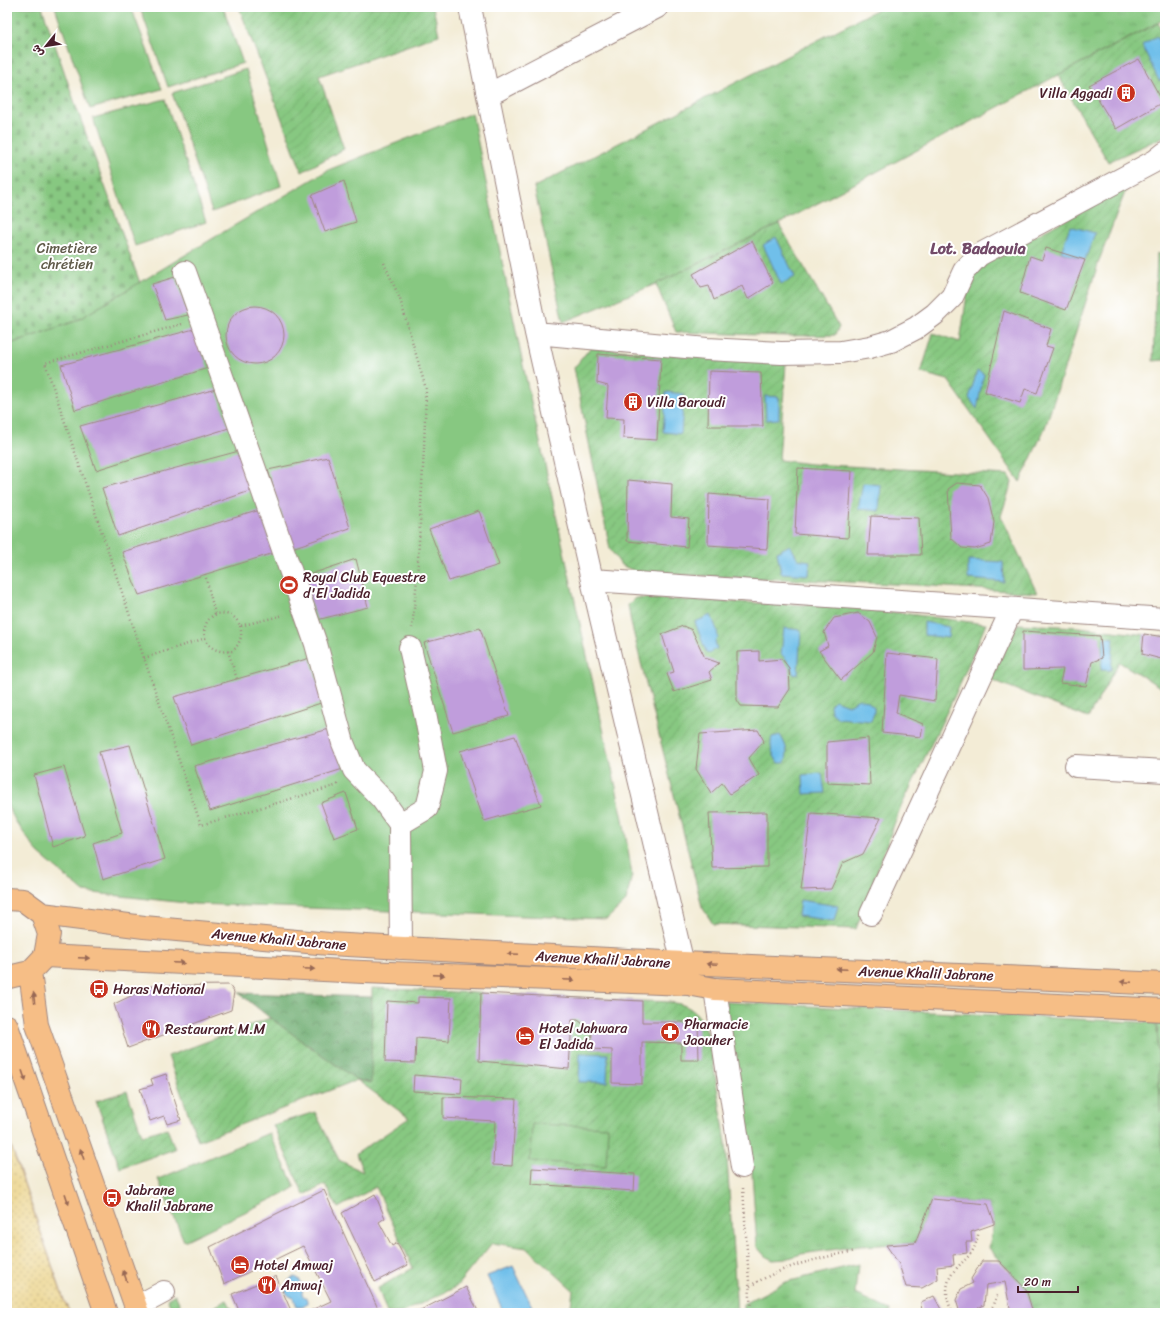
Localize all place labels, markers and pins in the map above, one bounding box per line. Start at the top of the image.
place label: Villa Aggadi [1040,81,1113,106]
building icon: Villa Aggadi [1115,82,1137,104]
place label: Villa Baroudi [647,390,727,415]
building icon: Villa Baroudi [622,391,644,413]
place label: Royal Club Equestre d'El Jadida [303,565,426,606]
sports icon: Royal Club Equestre d'El Jadida [278,574,300,596]
place label: Haras National [113,977,206,1002]
bus stop icon: Haras National [88,978,110,1000]
place label: Pharmacie Jaouher [683,1012,748,1053]
place label: Hotel Jahwara El Jadida [539,1016,628,1057]
place label: Restaurant M.M [165,1017,266,1042]
restaurant icon: Restaurant M.M [140,1018,162,1040]
pharmacy icon: Pharmacie Jaouher [659,1021,681,1043]
hotel icon: Hotel Jahwara El Jadida [514,1025,536,1047]
place label: Jabrane Khalil Jabrane [125,1178,213,1219]
bus stop icon: Jabrane Khalil Jabrane [101,1187,123,1209]
place label: Hotel Amwaj [254,1253,334,1278]
hotel icon: Hotel Amwaj [229,1254,251,1276]
place label: Amwaj [280,1273,323,1298]
restaurant icon: Amwaj [256,1274,278,1296]

